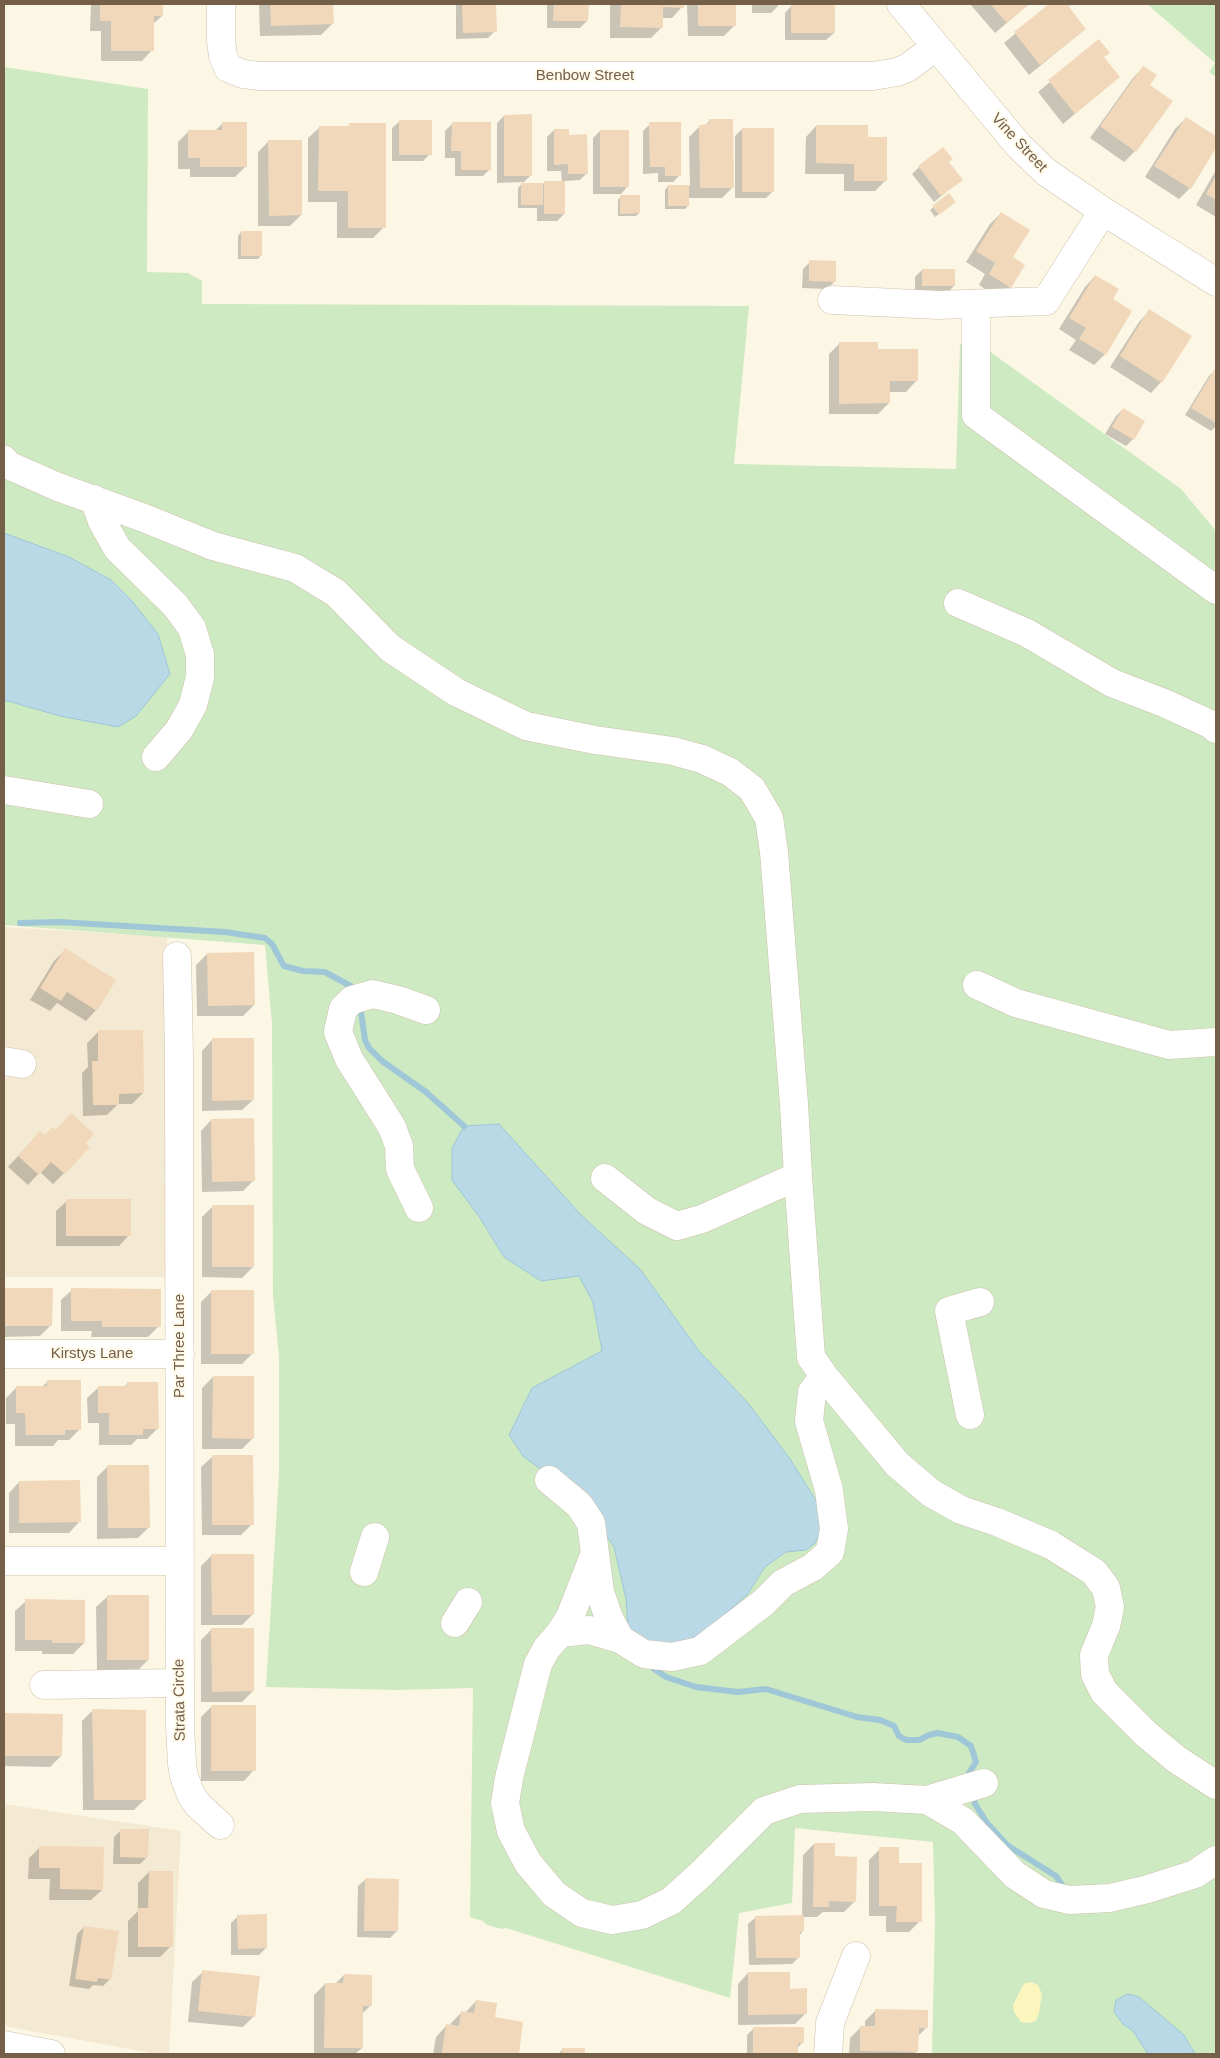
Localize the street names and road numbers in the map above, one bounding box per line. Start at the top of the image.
street label: Benbow Street [536,67,634,85]
street label: Vine Street [987,110,1051,176]
street label: Par Three Lane [171,1294,189,1398]
street label: Kirstys Lane [51,1345,133,1363]
street label: Strata Circle [170,1659,190,1741]

